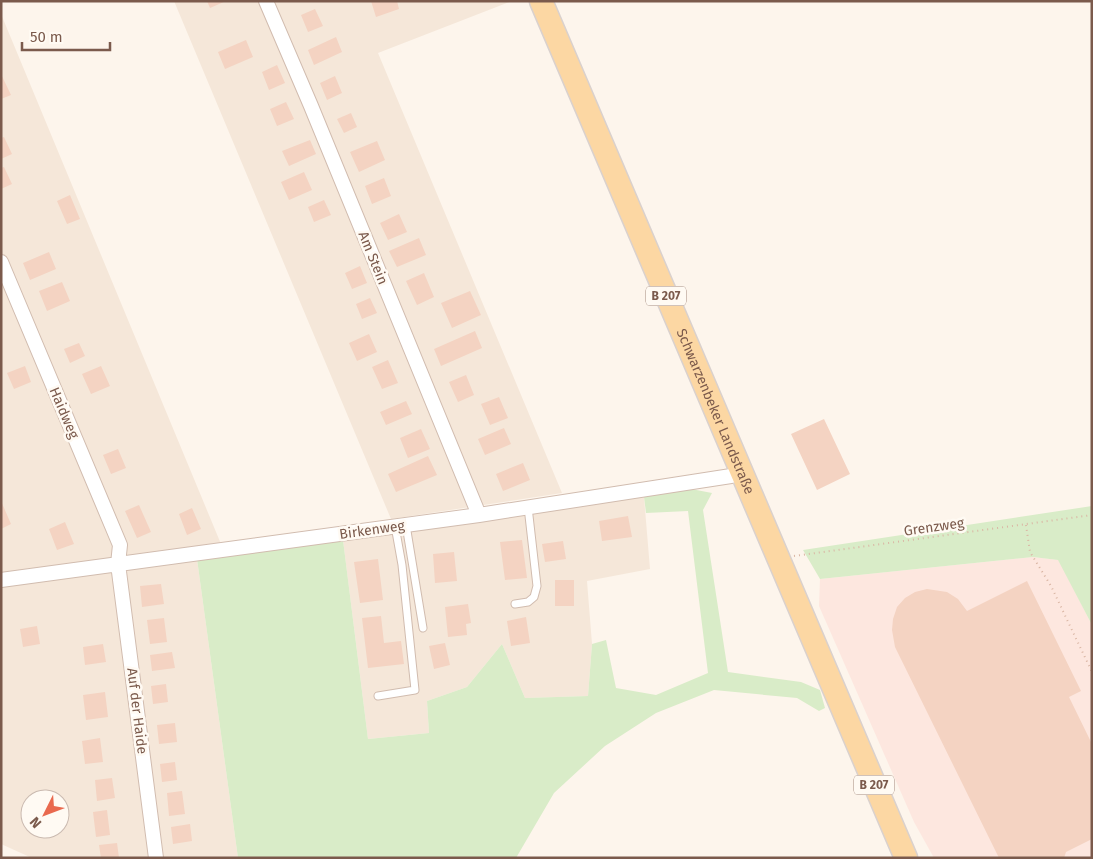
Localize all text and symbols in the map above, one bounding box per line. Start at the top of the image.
scale bar [22,20,110,52]
text: 50 m [30,28,63,46]
street label: Am Stein [355,229,391,287]
road number: B 207 [646,286,686,306]
street label: Schwarzenbeker Landstraße [673,326,758,497]
street label: Haidweg [46,385,83,442]
street label: Grenzweg [903,514,966,540]
street label: Birkenweg [338,517,406,543]
street label: Auf der Haide [123,667,151,755]
road number: B 207 [854,776,894,794]
north arrow [20,789,70,839]
text: N [26,813,45,832]

